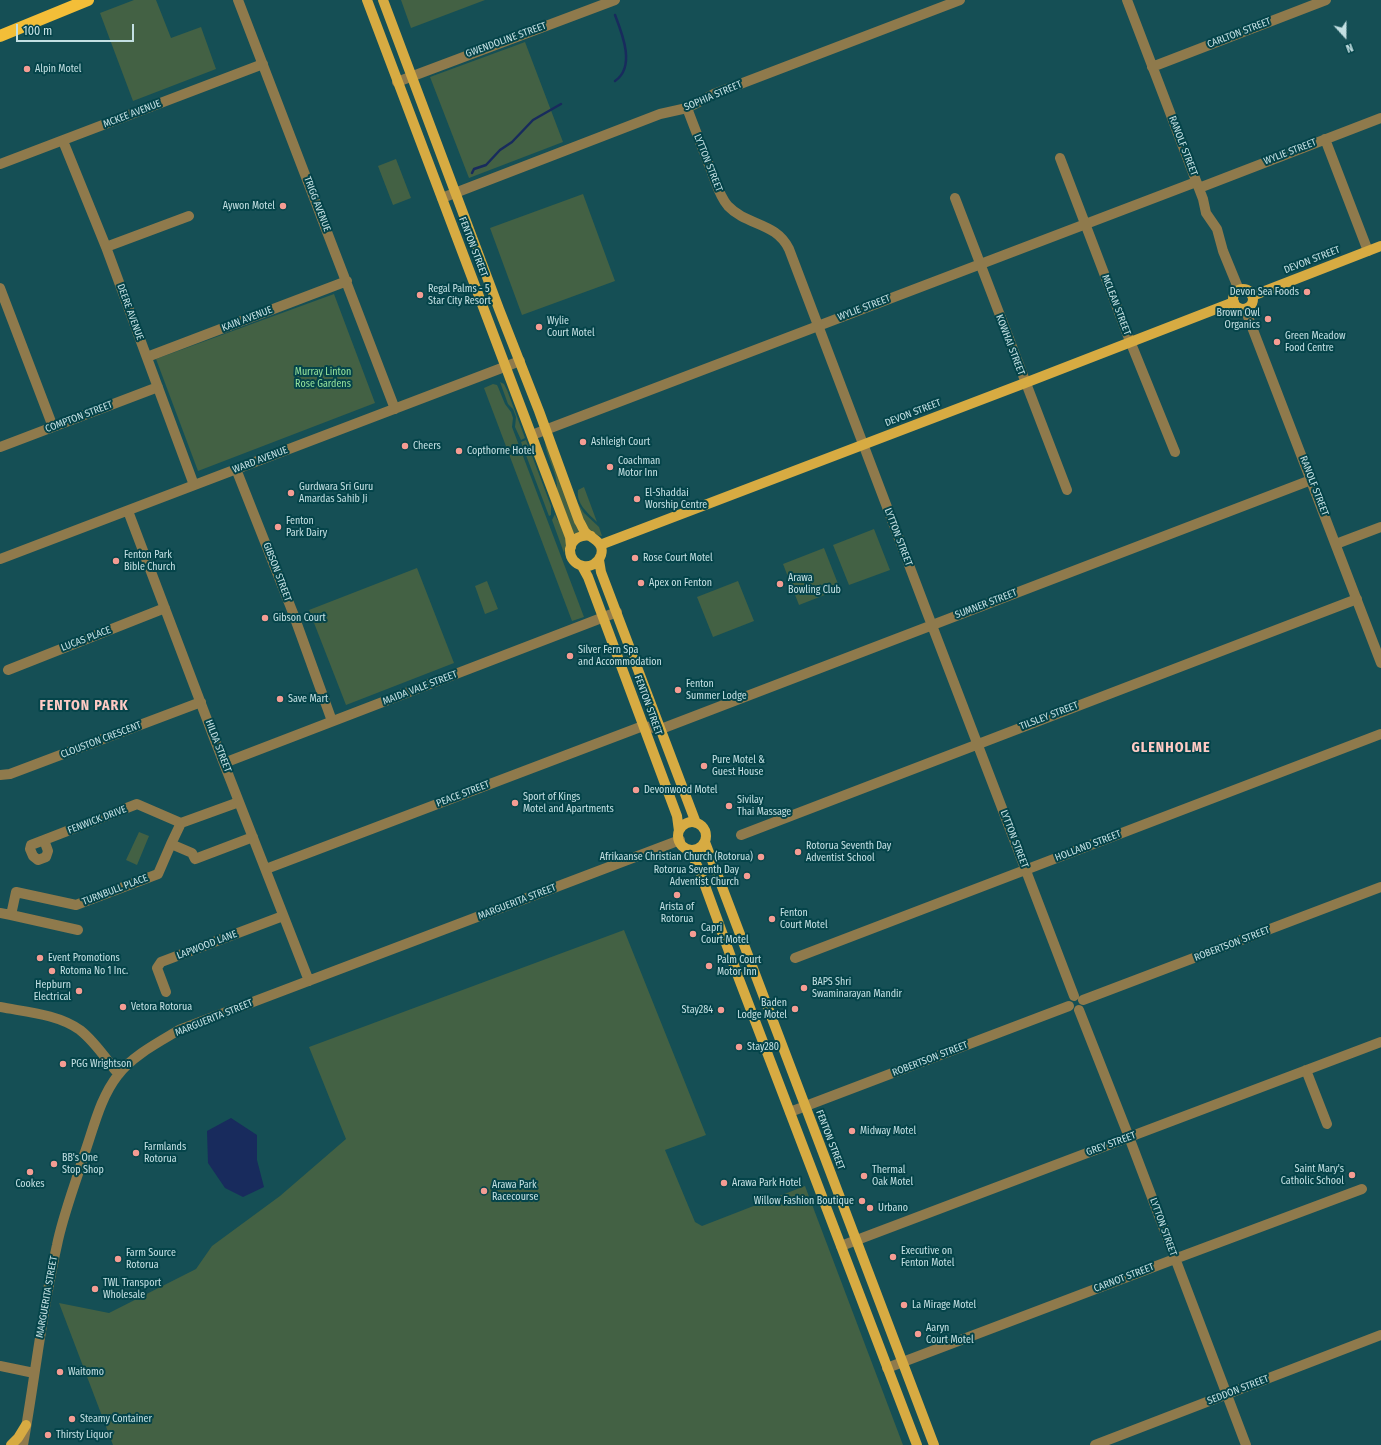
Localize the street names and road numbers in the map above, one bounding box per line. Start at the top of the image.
street label: CARLTON STREET [1205,15,1273,51]
street label: GWENDOLINE STREET [464,20,548,60]
street label: SOPHIA STREET [682,78,744,114]
street label: MCKEE AVENUE [102,98,162,130]
street label: RANOLF STREET [1166,114,1200,178]
street label: LYTTON STREET [691,132,725,194]
street label: WYLIE STREET [1262,136,1318,168]
street label: TRIGG AVENUE [301,175,333,233]
street label: FENTON STREET [456,215,490,279]
street label: DEVON STREET [1282,244,1342,276]
street label: MCLEAN STREET [1099,273,1133,337]
street label: DEERE AVENUE [114,282,146,342]
street label: WYLIE STREET [836,292,892,324]
street label: KAIN AVENUE [220,304,274,334]
street label: KOWHAI STREET [993,313,1027,377]
street label: DEVON STREET [883,397,943,429]
street label: COMPTON STREET [44,399,114,435]
street label: WARD AVENUE [231,444,289,476]
street label: RANOLF STREET [1297,454,1331,518]
street label: LYTTON STREET [881,506,915,568]
street label: GIBSON STREET [260,541,294,603]
street label: SUMNER STREET [953,587,1019,621]
street label: LUCAS PLACE [59,624,113,654]
street label: MAIDA VALE STREET [381,668,459,708]
street label: FENTON STREET [632,673,664,737]
street label: TILSLEY STREET [1018,699,1080,733]
street label: HILDA STREET [202,718,234,774]
street label: CLOUSTON CRESCENT [59,719,143,761]
street label: PEACE STREET [435,778,491,810]
street label: FENWICK DRIVE [66,803,128,837]
street label: LYTTON STREET [997,808,1031,870]
street label: HOLLAND STREET [1053,828,1123,864]
street label: TURNBULL PLACE [81,872,149,908]
street label: MARGUERITA STREET [476,882,558,922]
street label: ROBERTSON STREET [1193,924,1271,964]
street label: LAPWOOD LANE [175,928,239,962]
street label: MARGUERITA STREET [173,997,255,1039]
street label: ROBERTSON STREET [891,1039,969,1079]
street label: FENTON STREET [813,1108,847,1172]
street label: GREY STREET [1085,1129,1137,1159]
street label: LYTTON STREET [1147,1196,1179,1258]
street label: MARGUERITA STREET [34,1255,60,1339]
street label: CARNOT STREET [1092,1261,1156,1295]
street label: SEDDON STREET [1206,1373,1270,1407]

